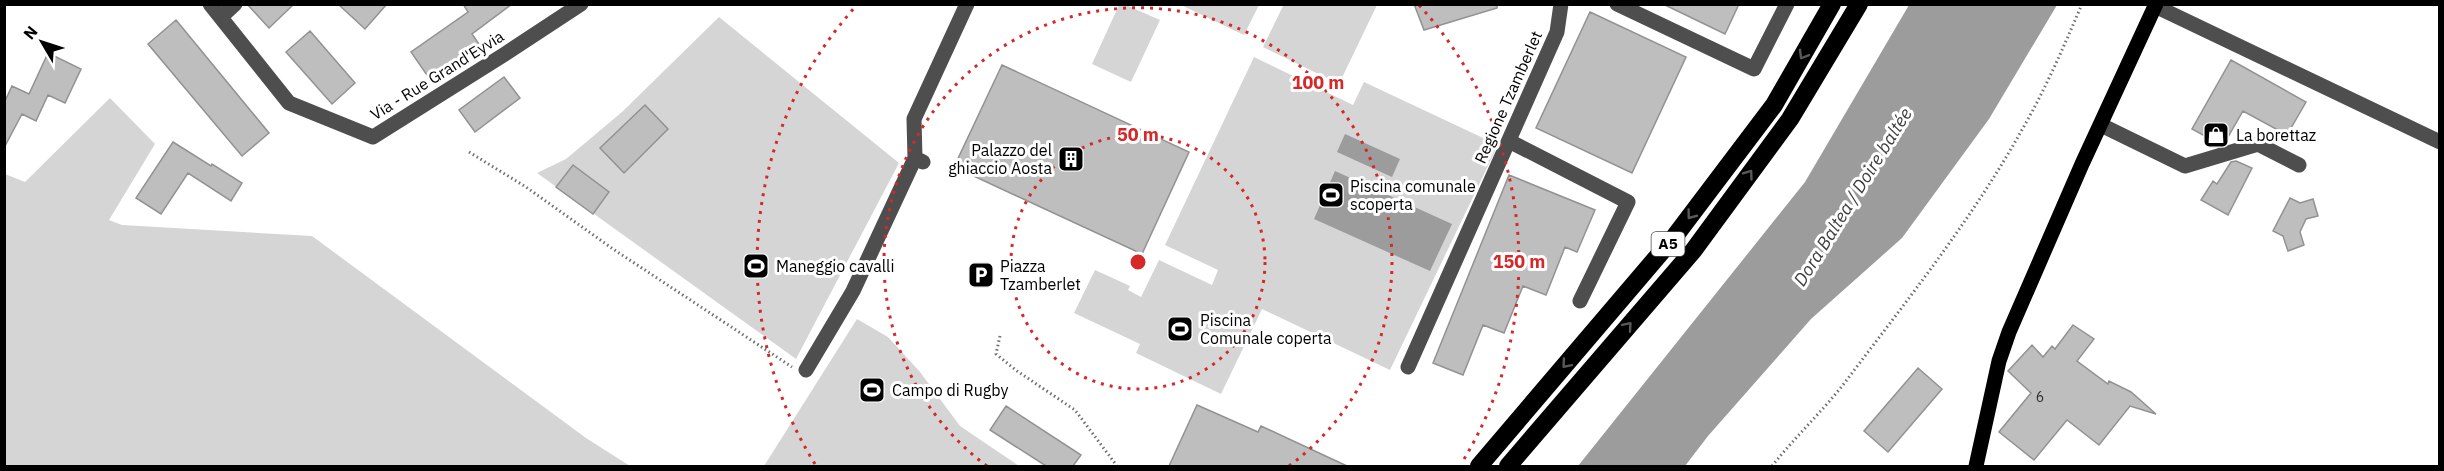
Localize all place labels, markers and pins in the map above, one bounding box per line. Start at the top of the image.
shop icon: La borettaz [2201,120,2231,150]
place label: La borettaz [2236,125,2316,145]
place label: Palazzo del ghiaccio Aosta [948,140,1052,178]
building icon: Palazzo del ghiaccio Aosta [1056,144,1086,174]
place label: Piscina comunale scoperta [1350,176,1476,214]
sports icon: Piscina comunale scoperta [1316,180,1346,210]
sports icon: Maneggio cavalli [741,251,771,281]
centre of rings [1128,252,1148,272]
place label: Maneggio cavalli [776,256,894,276]
place label: Piazza Tzamberlet [1000,256,1081,294]
parking icon: Piazza Tzamberlet [966,260,996,290]
place label: Piscina Comunale coperta [1200,310,1332,348]
sports icon: Piscina Comunale coperta [1165,314,1195,344]
sports icon: Campo di Rugby [857,375,887,405]
place label: Campo di Rugby [892,380,1008,400]

